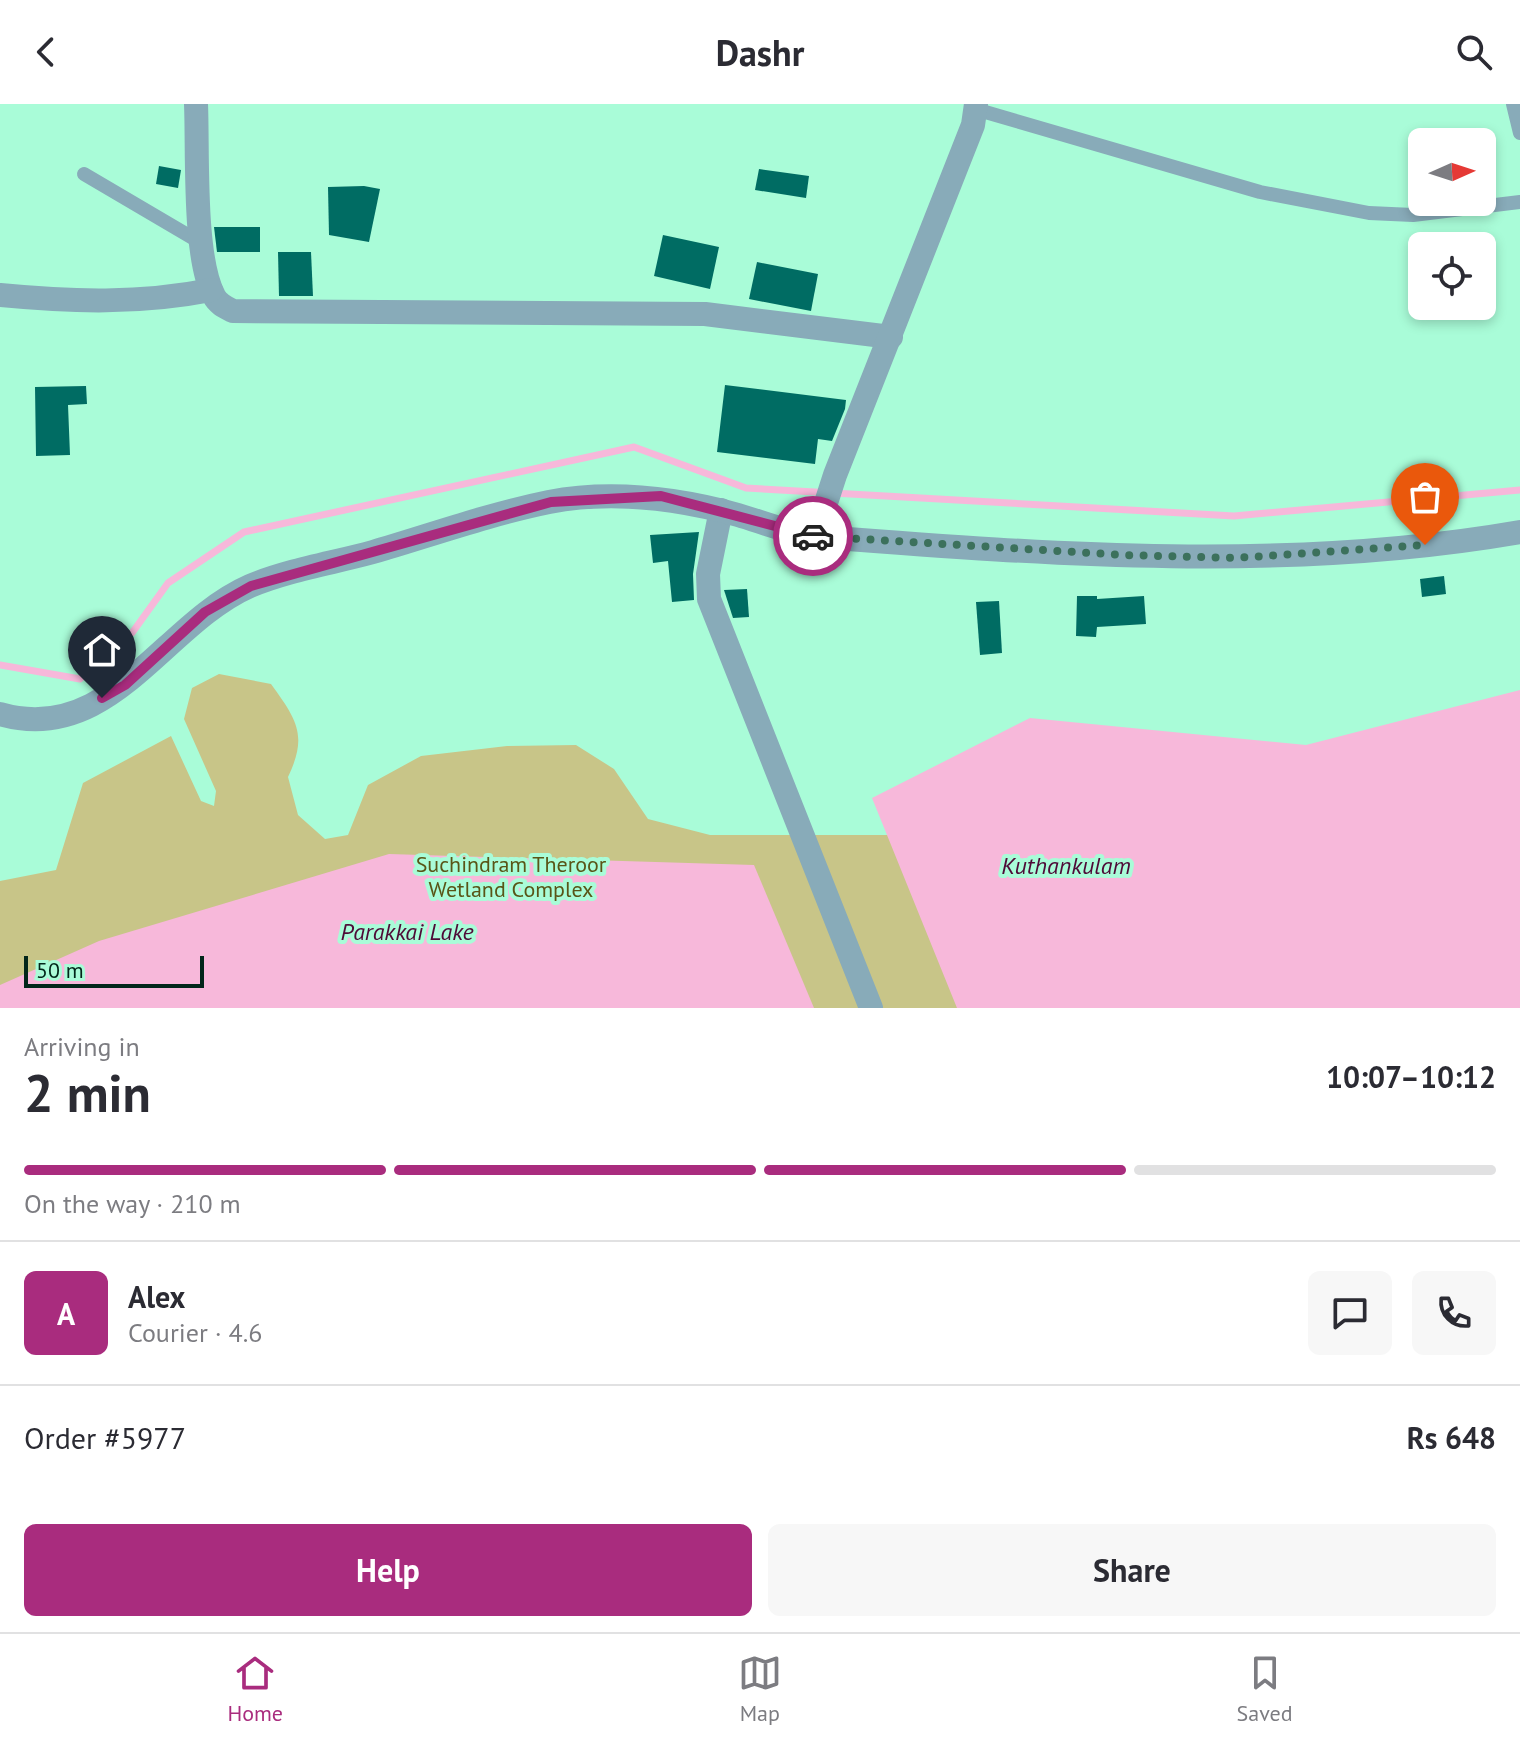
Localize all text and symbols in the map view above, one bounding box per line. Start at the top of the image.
text: Dashr [716,29,804,76]
icon: back [24,30,68,74]
icon: search [1452,30,1496,74]
north arrow [1408,128,1496,216]
map controls [1408,128,1496,320]
button: locate [1408,232,1496,320]
pin [1391,463,1459,545]
icon: bag [1403,475,1447,519]
courier [773,496,853,576]
icon: car [791,514,835,558]
pin [68,616,136,698]
icon: home [80,628,124,672]
park label: Suchindram Theroor Wetland Complex [416,850,607,903]
water label: Kuthankulam [1001,850,1131,881]
water label: Parakkai Lake [340,916,474,947]
scale bar [24,952,204,988]
text: 50 m [36,956,84,984]
text: Arriving in [24,1030,140,1063]
text: 10:07–10:12 [1326,1057,1496,1096]
text: 2 min [24,1059,151,1126]
text: On the way · 210 m [24,1187,241,1220]
button: chat [1308,1271,1392,1355]
button: phone [1412,1271,1496,1355]
text: Alex [128,1277,185,1316]
text: A [57,1294,75,1333]
text: Courier · 4.6 [128,1316,262,1349]
text: Order #5977 [24,1418,186,1457]
text: Rs 648 [1407,1418,1496,1457]
button: Help [24,1524,752,1616]
button: Share [768,1524,1496,1616]
tab: Home [227,1651,283,1727]
tab: Map [738,1651,782,1727]
tab: Saved [1237,1651,1293,1727]

